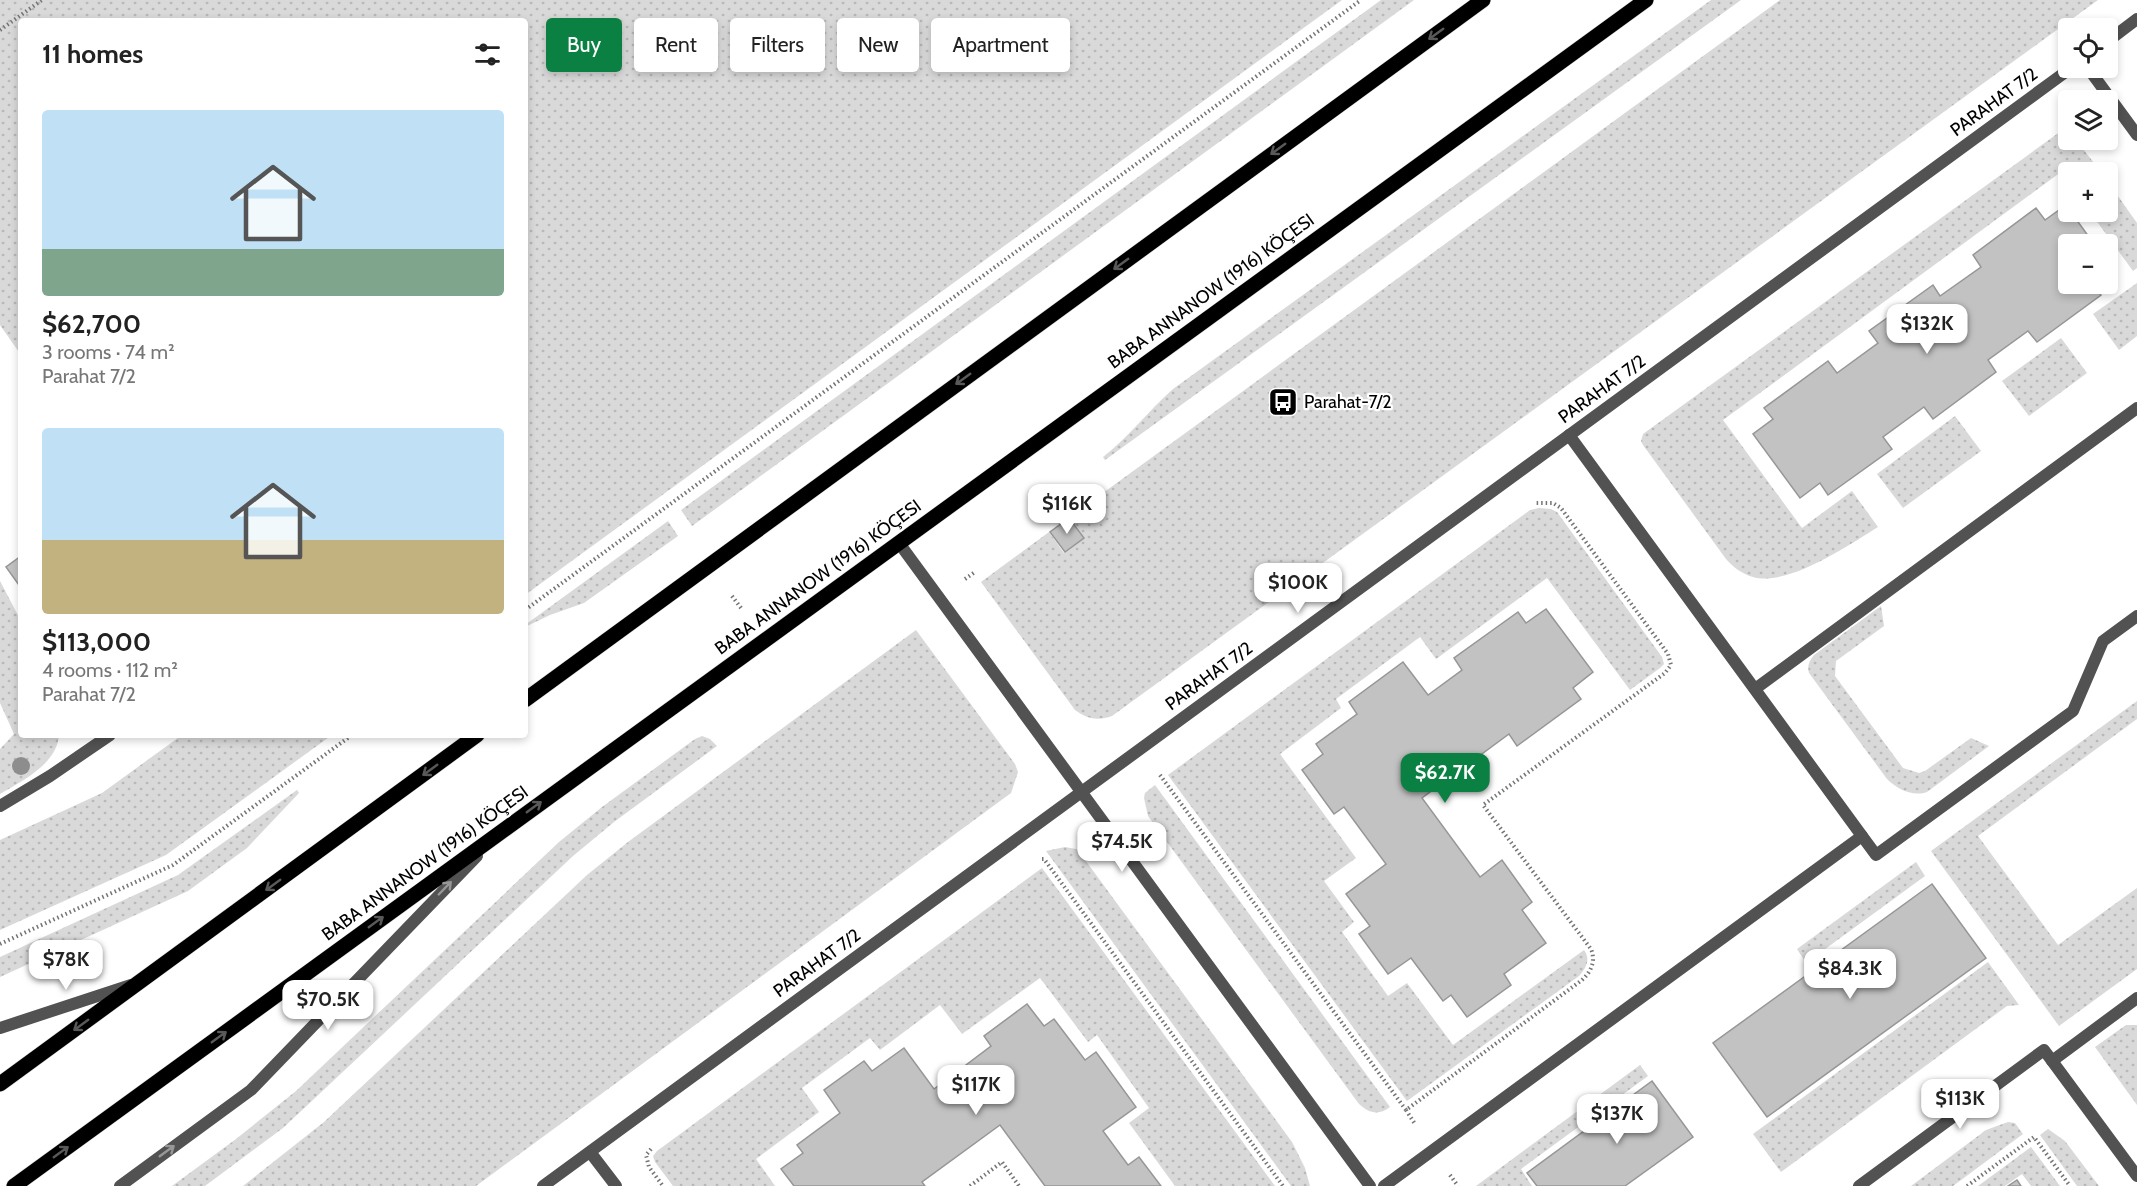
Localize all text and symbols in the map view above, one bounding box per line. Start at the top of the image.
chip: Buy [546,18,622,72]
chip: Rent [634,18,718,72]
chip: Filters [730,18,825,72]
chip: New [837,18,919,72]
chip: Apartment [931,18,1070,72]
map controls [2058,18,2118,294]
button: locate [2058,18,2118,78]
one-way arrow [1428,28,1444,41]
text: 11 homes [42,38,143,70]
icon: filters [471,38,504,71]
street label: PARAHAT 7/2 [1946,63,2042,141]
button: layers [2058,90,2118,150]
one-way arrow [1271,143,1287,155]
icon: home [219,149,327,257]
button: + [2058,162,2118,222]
street label: BABA ANNANOW (1916) KÖÇESI [1104,209,1318,373]
button: − [2058,234,2118,294]
one-way arrow [1113,258,1129,270]
pin: $132K [1885,304,1969,355]
text: $62,700 [42,308,141,340]
text: $132K [1901,311,1953,335]
text: 3 rooms · 74 m² [42,340,175,364]
street label: PARAHAT 7/2 [1554,350,1650,428]
text: Parahat 7/2 [42,364,136,388]
one-way arrow [956,373,972,385]
bus stop icon: Parahat-7/2 [1267,386,1299,418]
place label: Parahat-7/2 [1304,391,1392,413]
icon: home [219,467,327,575]
pin: $116K [1025,484,1109,535]
text: $116K [1042,491,1092,515]
street label: BABA ANNANOW (1916) KÖÇESI [711,495,925,659]
pin: $100K [1256,563,1340,614]
text: $100K [1268,570,1328,594]
text: $113,000 [42,626,151,658]
street label: PARAHAT 7/2 [1161,637,1257,715]
text: 4 rooms · 112 m² [42,658,178,682]
text: Parahat 7/2 [42,682,136,706]
pin: $62.7K [1396,753,1494,804]
text: $62.7K [1415,760,1475,784]
one-way arrow [422,763,438,776]
street label: BABA ANNANOW (1916) KÖÇESI [318,781,532,945]
one-way arrow [526,801,542,813]
pin: $74.5K [1073,822,1171,873]
text: $74.5K [1091,829,1153,853]
one-way arrow [265,879,281,891]
one-way arrow [438,881,452,896]
one-way arrow [368,916,384,928]
street label: PARAHAT 7/2 [769,924,865,1002]
pin: $78K [30,940,102,991]
text: $78K [43,947,89,971]
pin: $84.3K [1801,949,1899,1000]
text: $84.3K [1818,956,1882,980]
pin: $70.5K [279,980,377,1031]
text: $70.5K [296,987,360,1011]
one-way arrow [74,1019,90,1031]
one-way arrow [210,1031,226,1043]
pin: $117K [934,1065,1018,1116]
text: $117K [951,1072,1001,1096]
pin: $113K [1918,1079,2002,1130]
text: $113K [1935,1086,1985,1110]
pin: $137K [1575,1094,1659,1145]
text: $137K [1591,1101,1643,1125]
one-way arrow [53,1145,69,1158]
one-way arrow [158,1145,174,1158]

